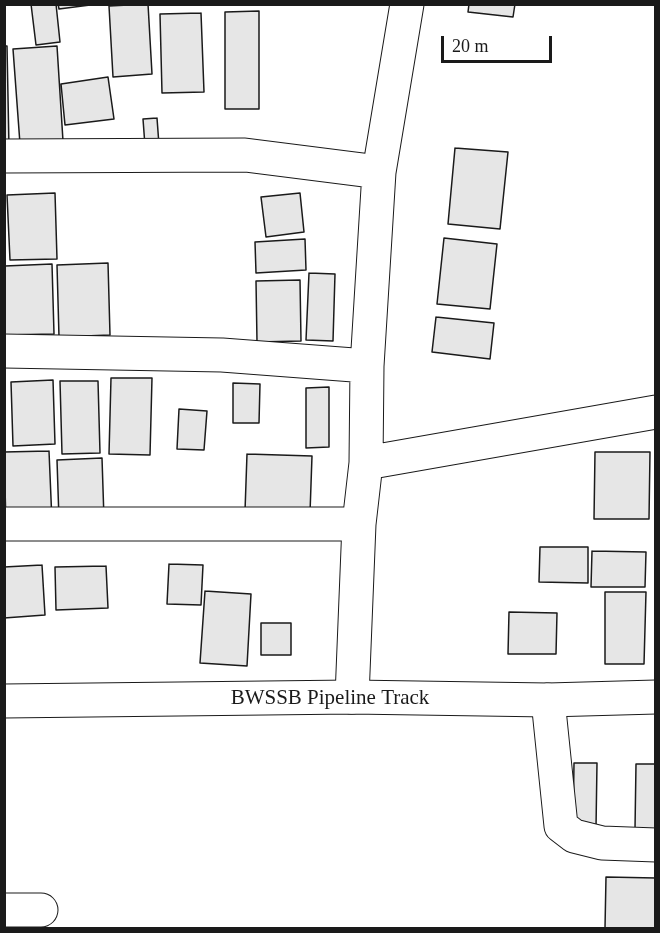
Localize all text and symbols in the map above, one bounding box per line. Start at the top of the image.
scale bar [444,24,555,62]
text: 20 m [452,36,489,56]
street label: BWSSB Pipeline Track [231,685,429,711]

